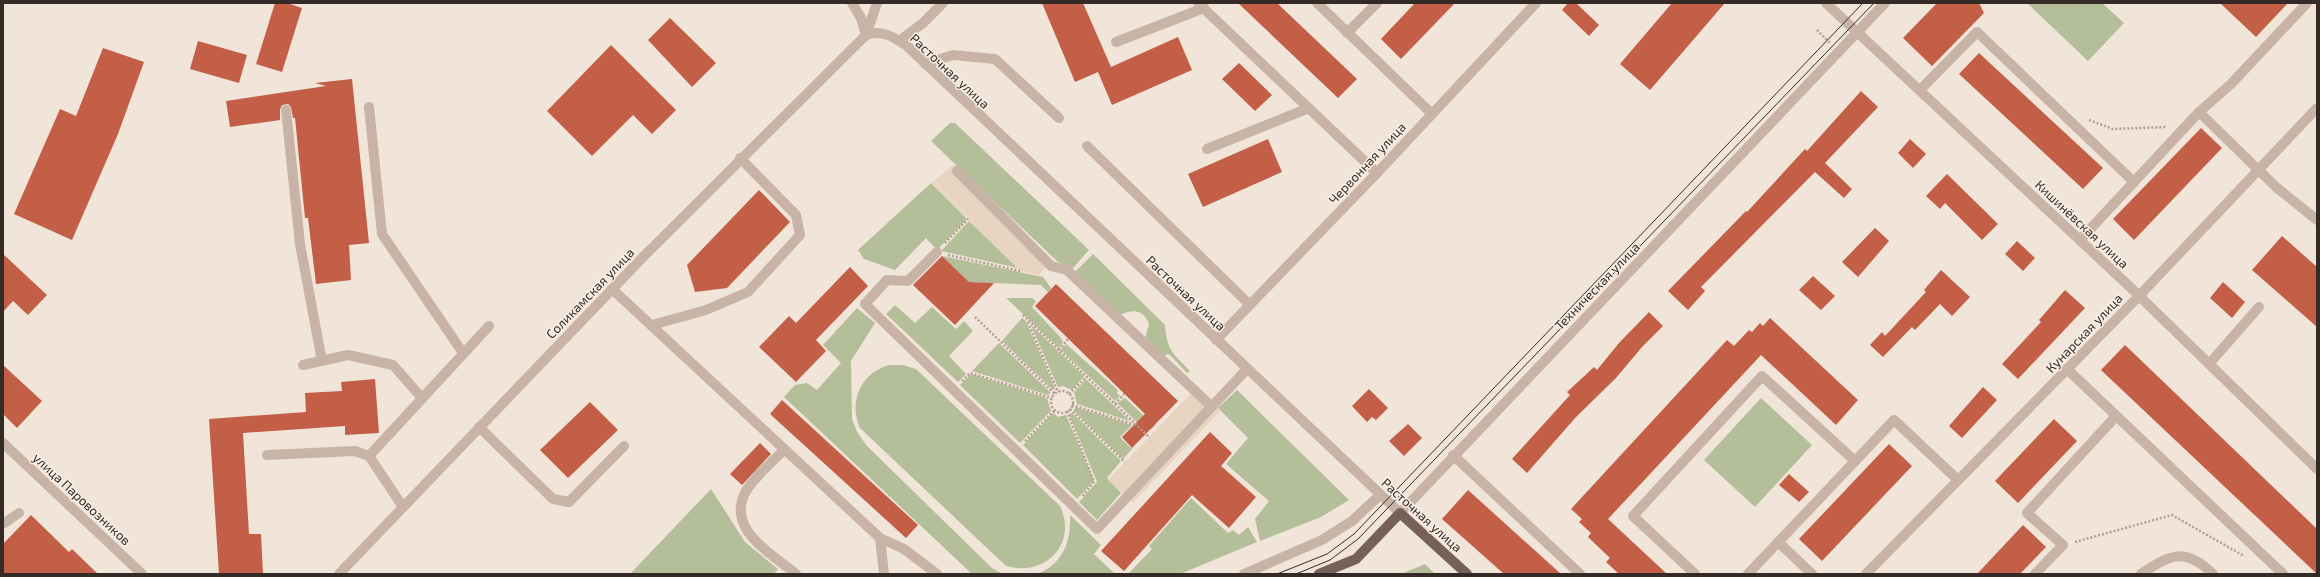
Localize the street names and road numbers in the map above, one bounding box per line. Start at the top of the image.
street label: Расточная улица [907,30,993,112]
street label: Червонная улица [1325,119,1409,207]
street label: Кишинёвская улица [2032,177,2132,271]
street label: Техническая улица [1551,239,1643,333]
street label: Соликамская улица [542,244,638,342]
street label: Расточная улица [1143,252,1229,334]
street label: Кунарская улица [2042,290,2126,376]
street label: улица Паровозников [30,450,134,548]
street label: Расточная улица [1378,475,1466,555]

